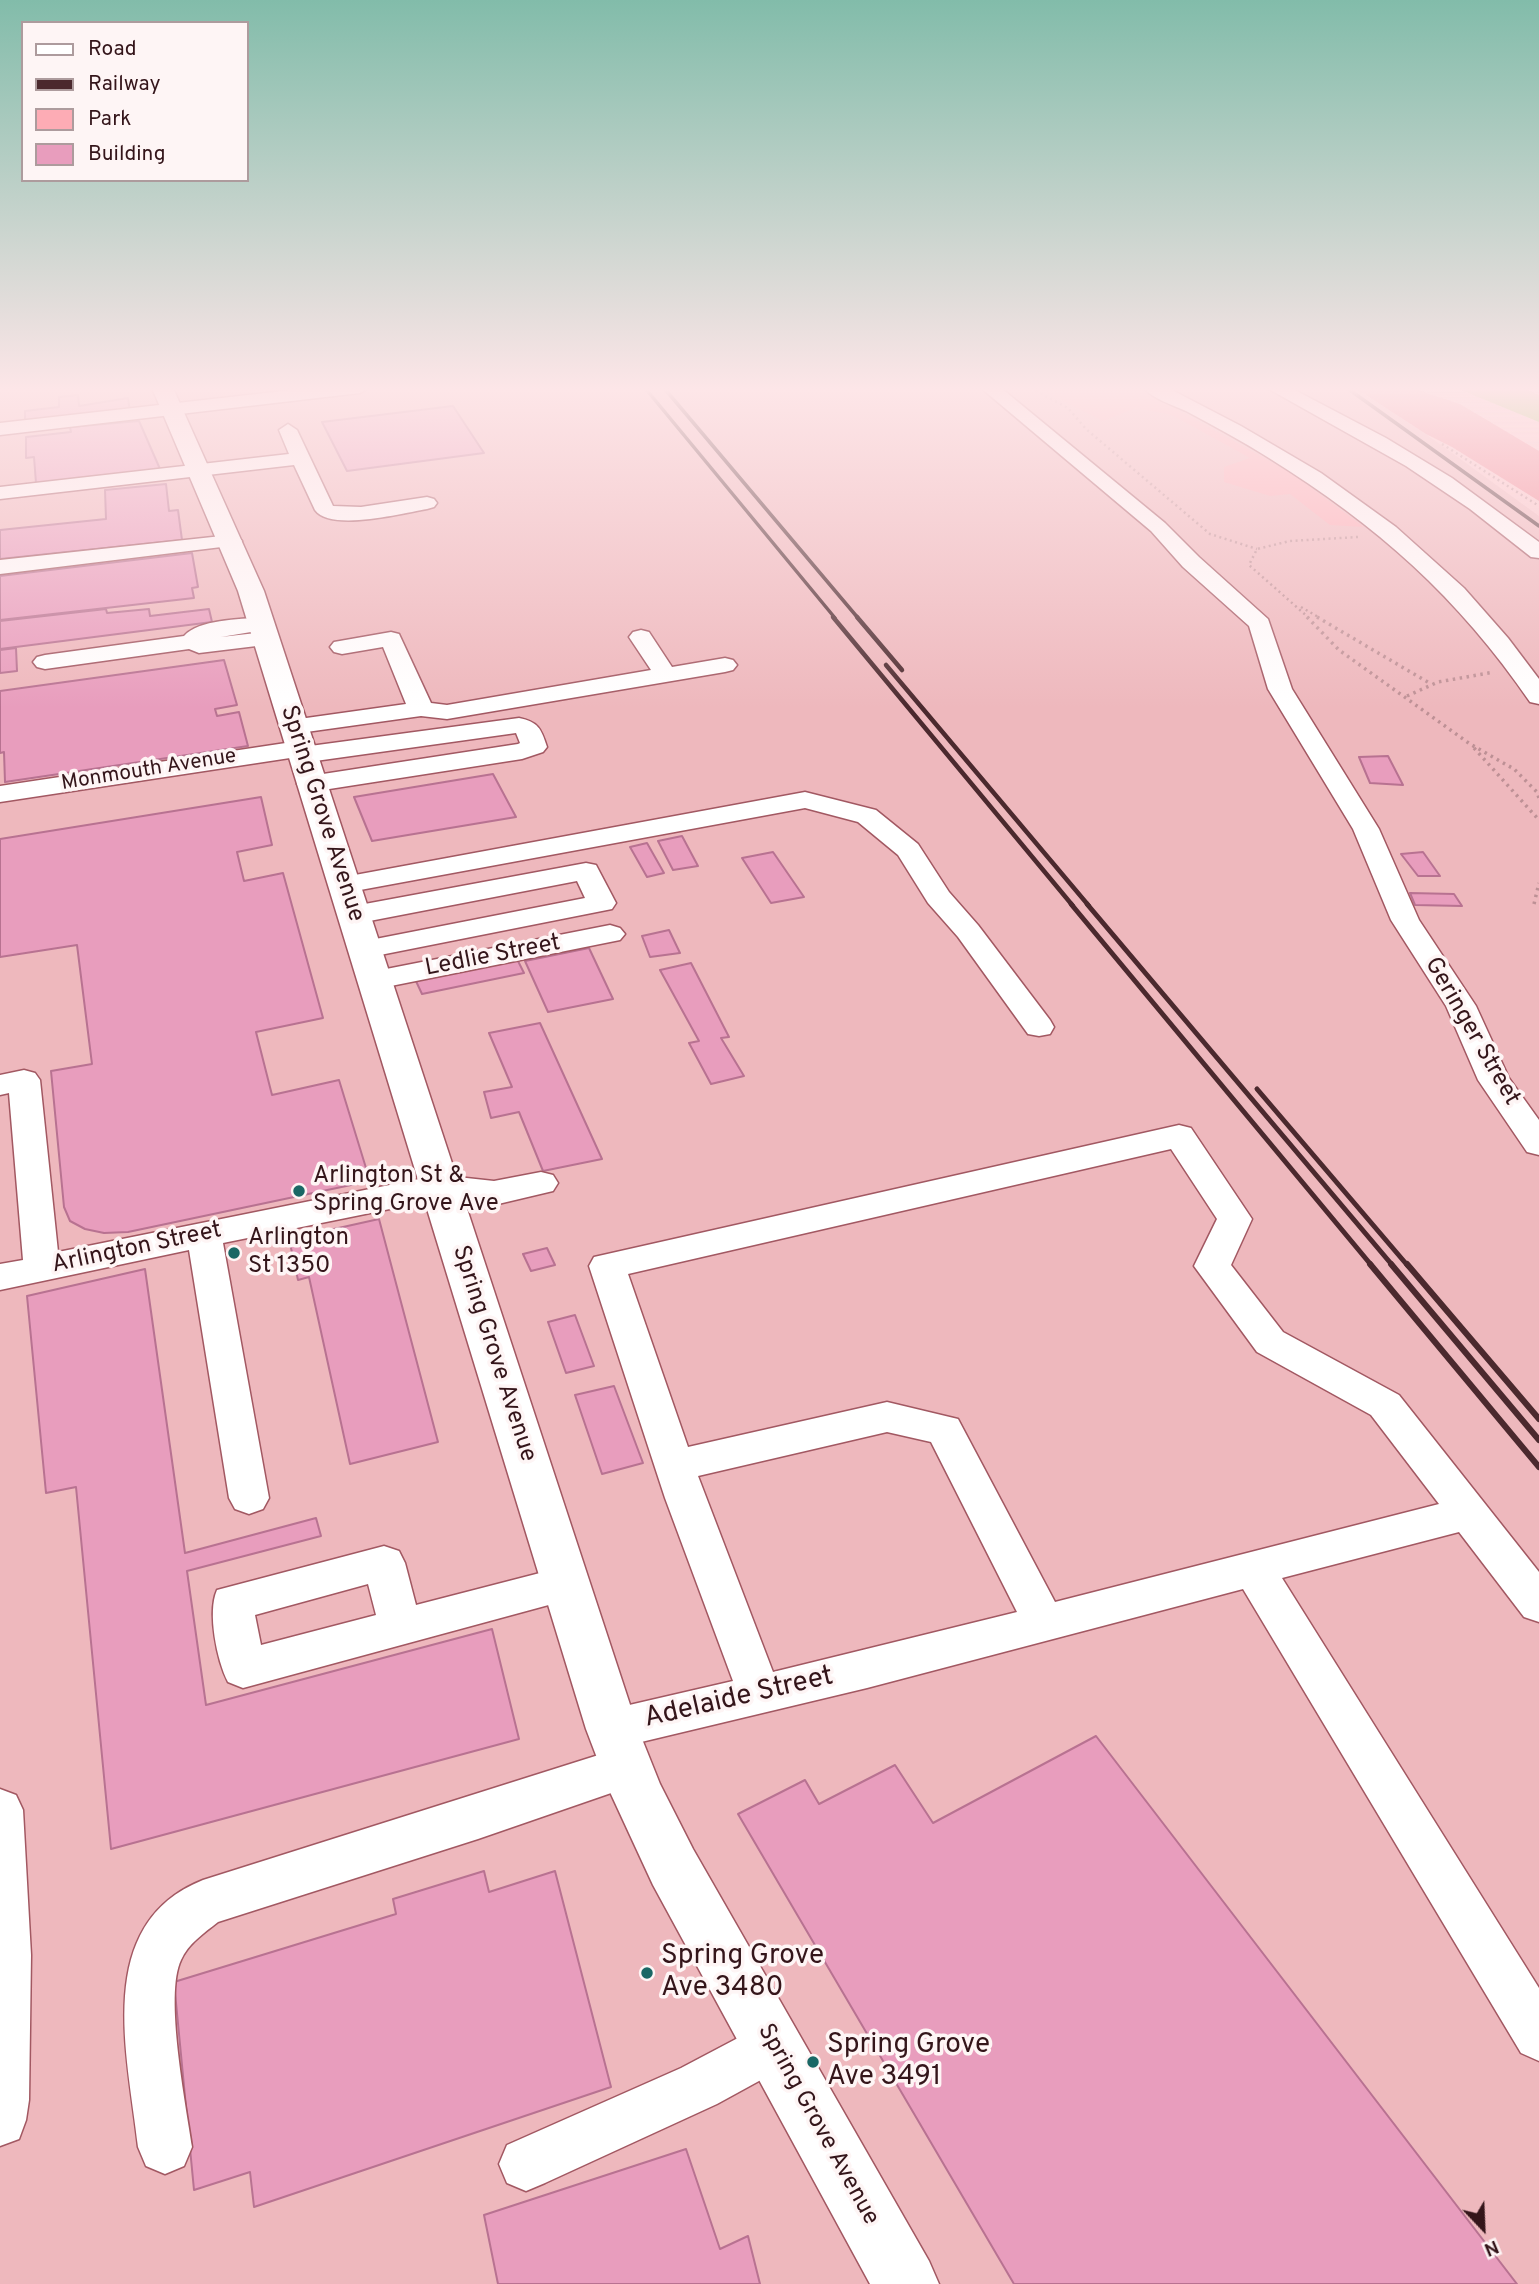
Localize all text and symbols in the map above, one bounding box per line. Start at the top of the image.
legend [21,21,248,182]
text: Road [88,36,137,63]
text: Railway [88,71,161,98]
text: Park [88,106,131,133]
text: Building [88,141,166,168]
street label: Spring Grove Avenue [272,702,370,926]
street label: Monmouth Avenue [60,745,238,797]
street label: Ledlie Street [423,930,563,984]
street label: Geringer Street [1417,953,1525,1111]
place label: Arlington St & Spring Grove Ave [313,1163,499,1219]
marker: Arlington St & Spring Grove Ave [291,1183,307,1199]
street label: Arlington Street [50,1217,224,1281]
place label: Arlington St 1350 [248,1225,349,1281]
street label: Spring Grove Avenue [444,1242,542,1466]
marker: Arlington St 1350 [226,1245,242,1261]
street label: Adelaide Street [641,1661,837,1737]
place label: Spring Grove Ave 3480 [661,1940,824,2006]
marker: Spring Grove Ave 3480 [639,1965,655,1981]
street label: Spring Grove Avenue [750,2019,884,2231]
place label: Spring Grove Ave 3491 [827,2029,990,2095]
marker: Spring Grove Ave 3491 [805,2054,821,2070]
north arrow [1448,2193,1518,2263]
text: N [1480,2234,1502,2261]

